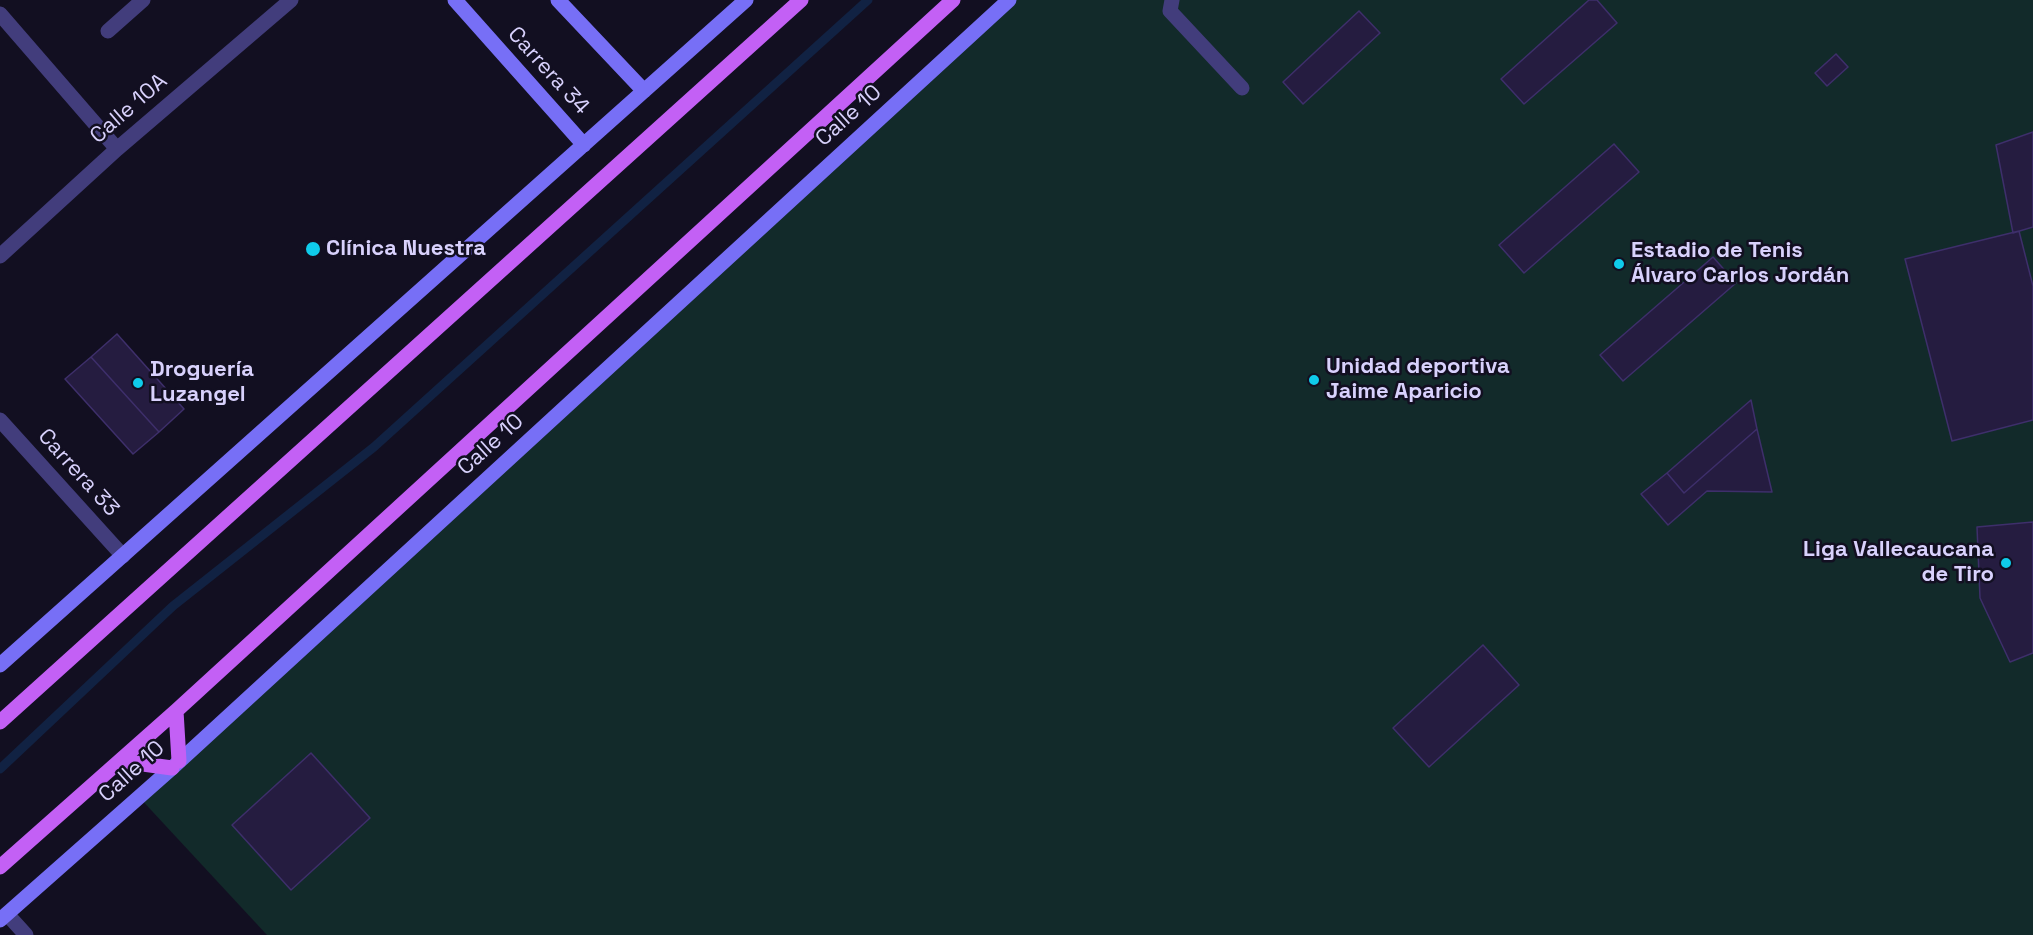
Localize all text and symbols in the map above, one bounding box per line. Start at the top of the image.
street label: Carrera 34 [502,22,594,120]
street label: Calle 10A [85,68,173,150]
street label: Calle 10 [811,80,887,152]
place label: Clínica Nuestra [326,236,486,262]
place label: Estadio de Tenis Álvaro Carlos Jordán [1631,238,1849,290]
marker: Clínica Nuestra [304,240,322,258]
marker: Estadio de Tenis Álvaro Carlos Jordán [1612,257,1626,271]
place label: Unidad deportiva Jaime Aparicio [1326,354,1510,406]
place label: Droguería Luzangel [150,357,254,408]
marker: Unidad deportiva Jaime Aparicio [1307,373,1321,387]
marker: Droguería Luzangel [131,376,145,390]
street label: Calle 10 [453,409,529,481]
street label: Carrera 33 [32,424,124,522]
place label: Liga Vallecaucana de Tiro [1803,537,1994,588]
marker: Liga Vallecaucana de Tiro [1999,556,2013,570]
street label: Calle 10 [94,736,170,808]

